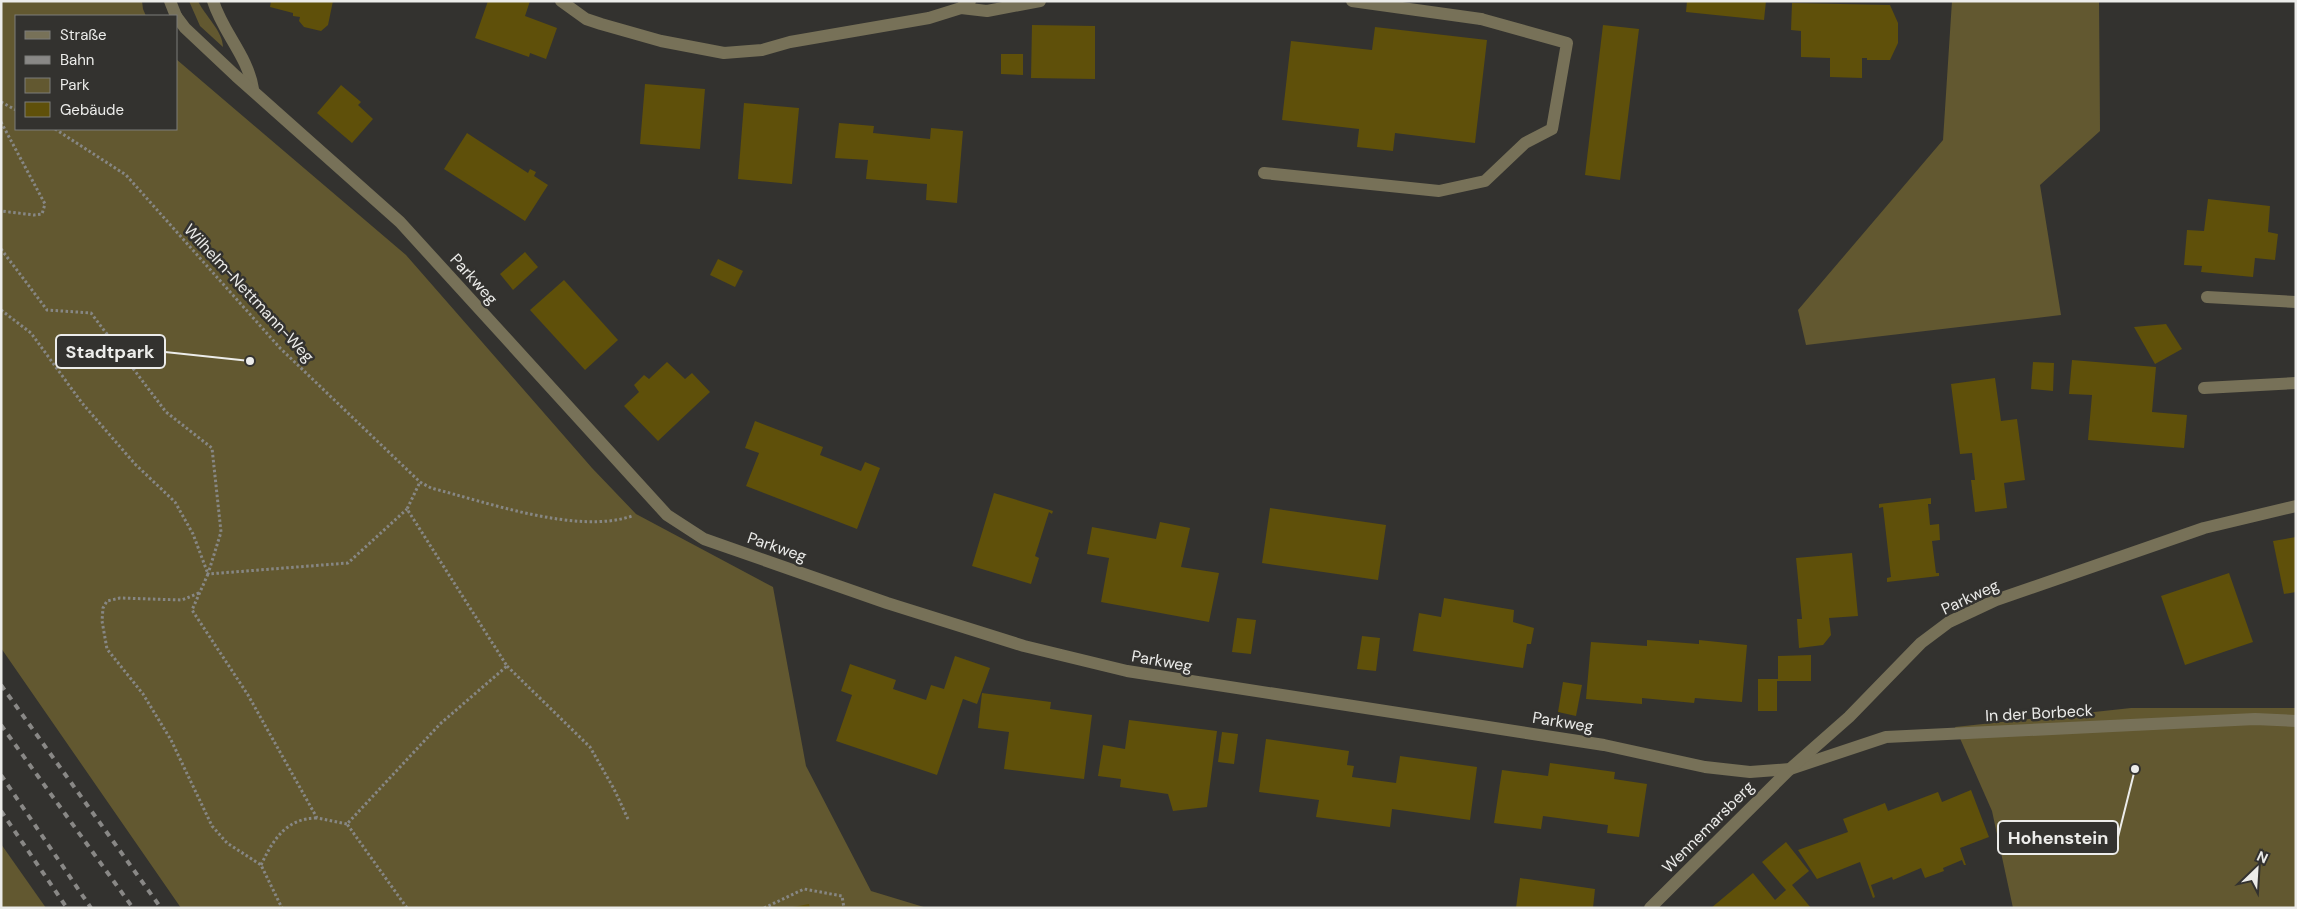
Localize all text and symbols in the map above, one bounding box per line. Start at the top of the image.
legend [15,15,178,130]
text: Straße [60,25,107,45]
text: Bahn [60,50,94,70]
text: Park [60,75,90,95]
text: Gebäude [60,100,124,120]
street label: Wilhelm-Nettmann-Weg [179,219,319,367]
street label: Parkweg [446,249,502,309]
callout: Stadtpark [56,335,165,368]
text: Stadtpark [66,340,155,364]
street label: Parkweg [745,527,810,567]
street label: Parkweg [1938,574,2002,620]
street label: Parkweg [1130,645,1194,677]
street label: In der Borbeck [1985,700,2093,726]
street label: Parkweg [1531,707,1595,737]
street label: Wennemarsberg [1657,776,1759,878]
callout: Hohenstein [1998,821,2118,854]
text: Hohenstein [2008,826,2108,850]
north arrow [2232,844,2282,894]
text: N [2254,847,2271,868]

